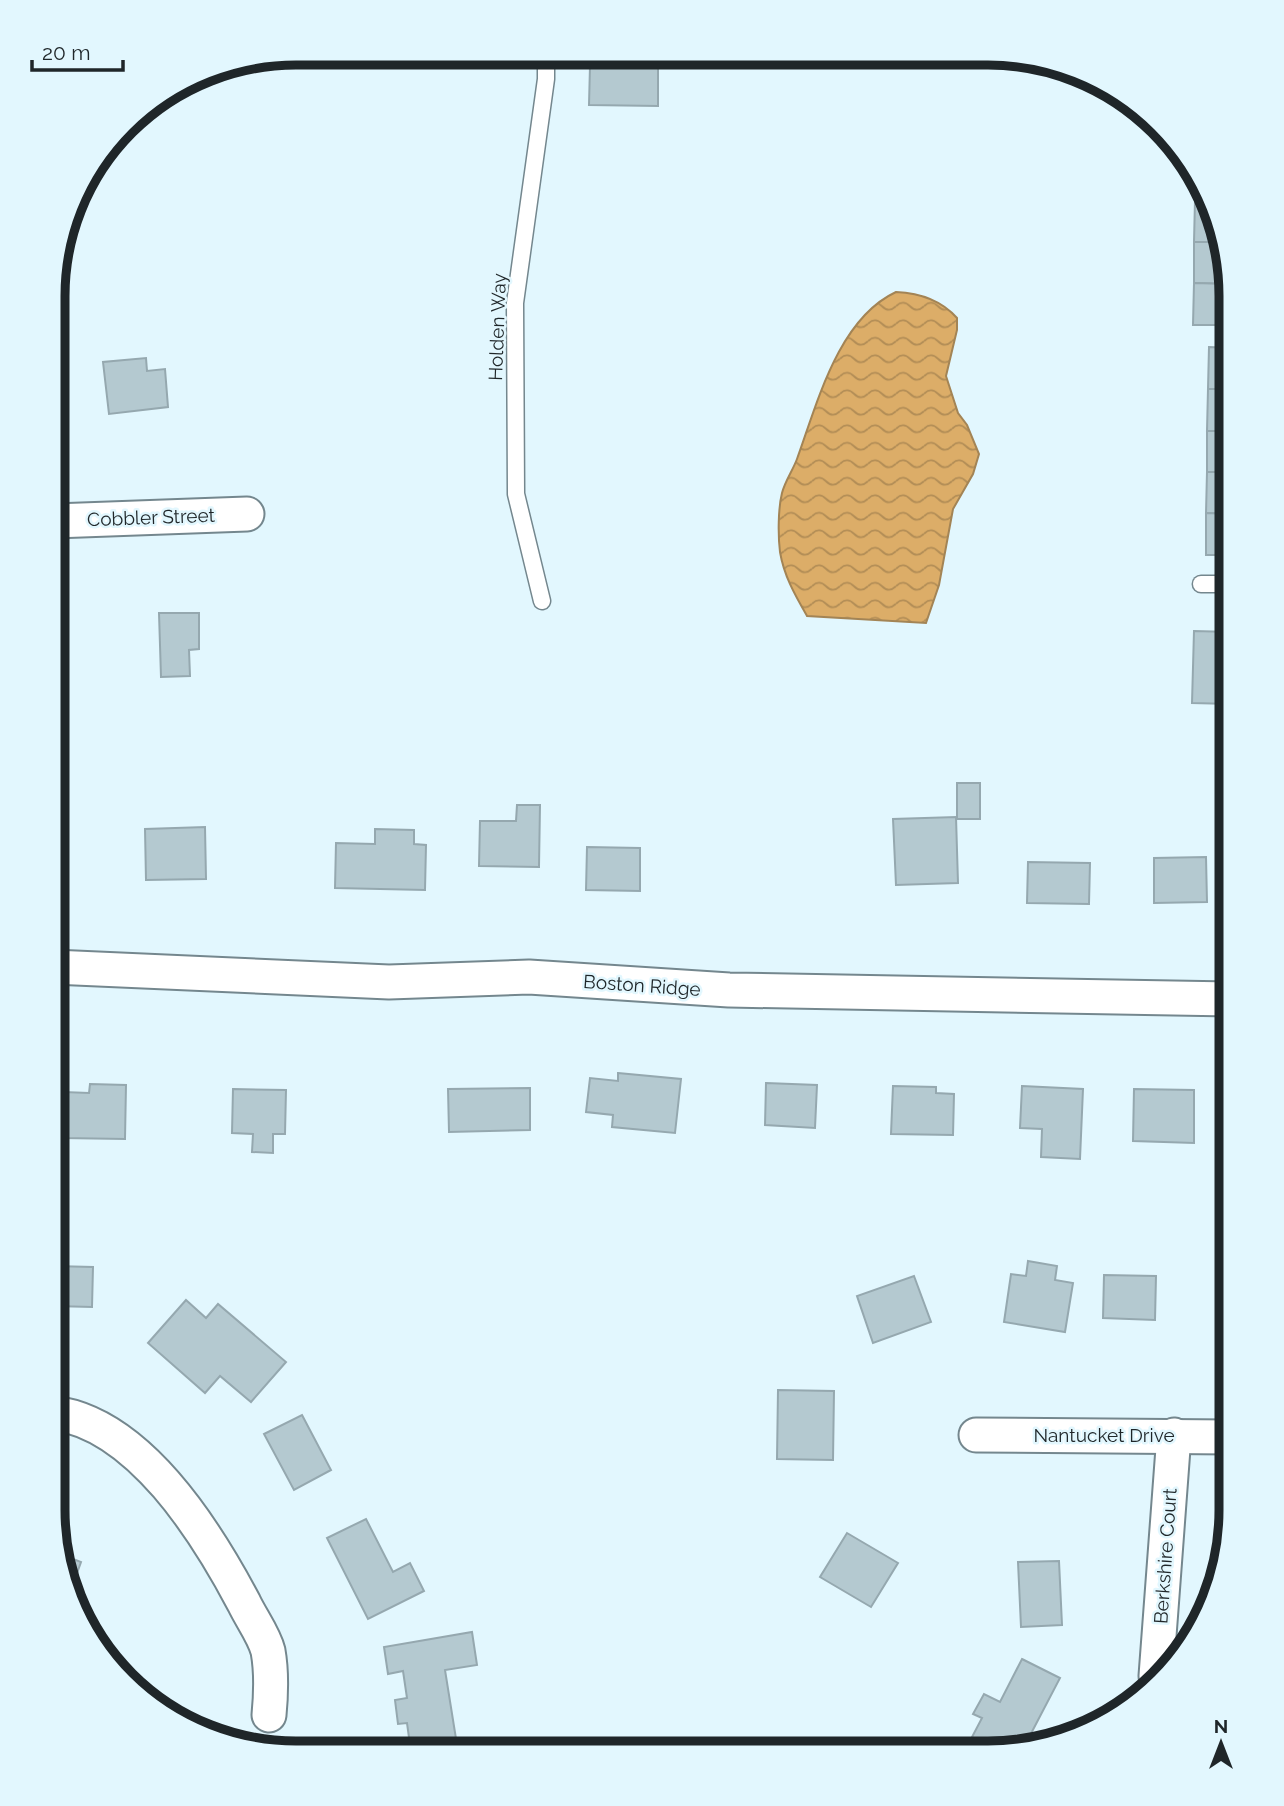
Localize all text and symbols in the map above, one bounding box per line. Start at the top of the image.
scale bar [32,28,122,72]
text: 20 m [42,40,90,65]
street label: Holden Way [484,273,510,381]
street label: Cobbler Street [87,504,216,530]
street label: Boston Ridge [583,970,701,1000]
street label: Nantucket Drive [1033,1424,1175,1446]
street label: Berkshire Court [1149,1487,1181,1625]
north arrow [1186,1708,1256,1778]
text: N [1214,1715,1228,1737]

